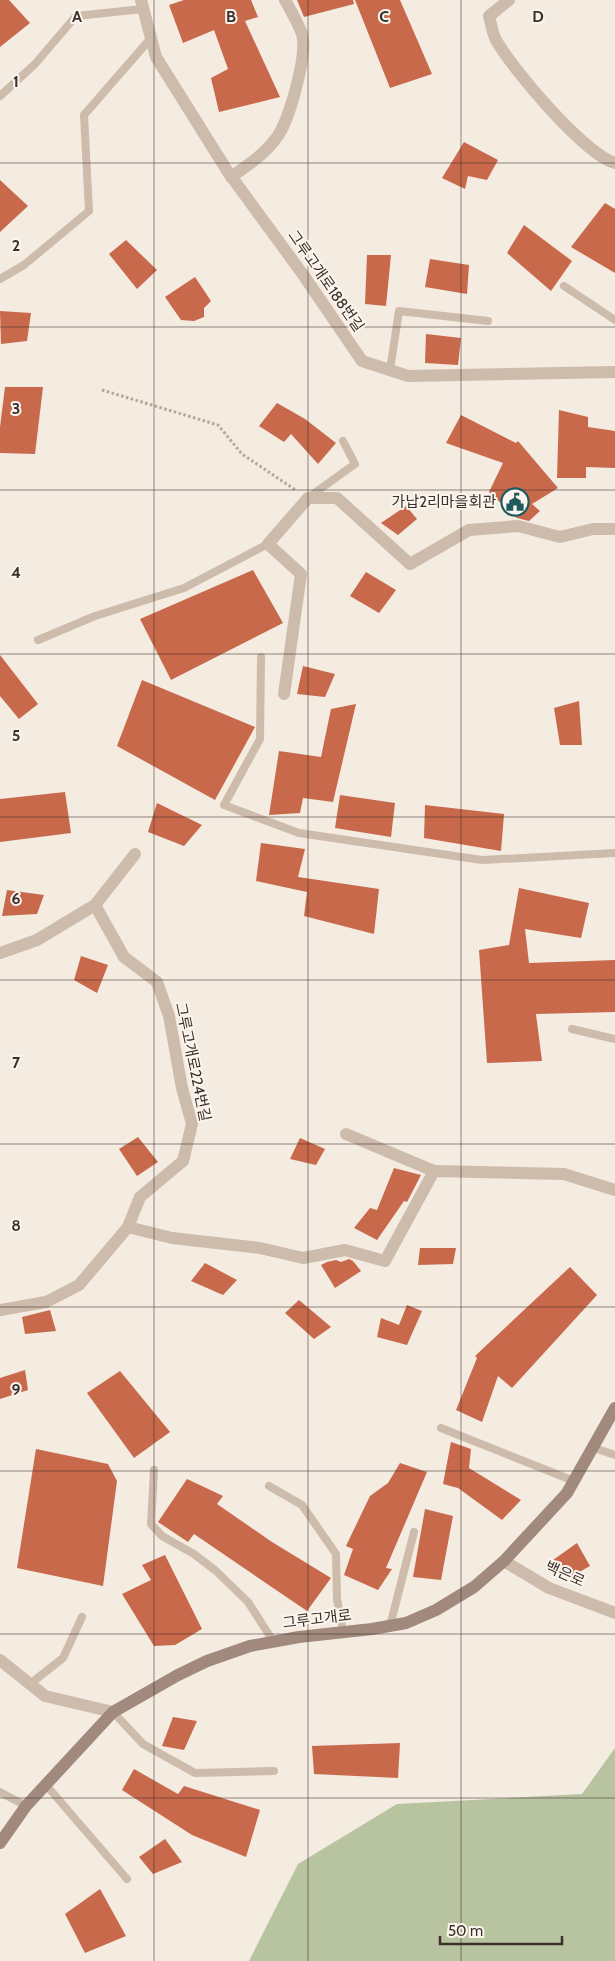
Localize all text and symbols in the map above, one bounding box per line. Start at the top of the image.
text: A [72,7,82,26]
text: B [226,7,236,26]
text: C [379,7,389,26]
text: D [532,7,544,26]
text: 1 [13,72,19,91]
street label: 그루고개로188번길 [284,227,368,335]
text: 2 [12,236,20,255]
text: 3 [12,399,20,418]
public building icon: 가납2리마을회관 [500,487,530,517]
place label: 가납2리마을회관 [392,493,496,511]
text: 4 [11,563,21,582]
text: 5 [12,726,20,745]
text: 6 [12,889,21,908]
street label: 그루고개로224번길 [172,1001,214,1123]
text: 7 [12,1053,21,1072]
text: 8 [11,1216,21,1235]
text: 9 [12,1380,21,1399]
street label: 백은로 [542,1557,588,1591]
street label: 그루고개로 [282,1606,352,1632]
scale bar [440,1914,562,1946]
text: 50 m [448,1922,483,1940]

